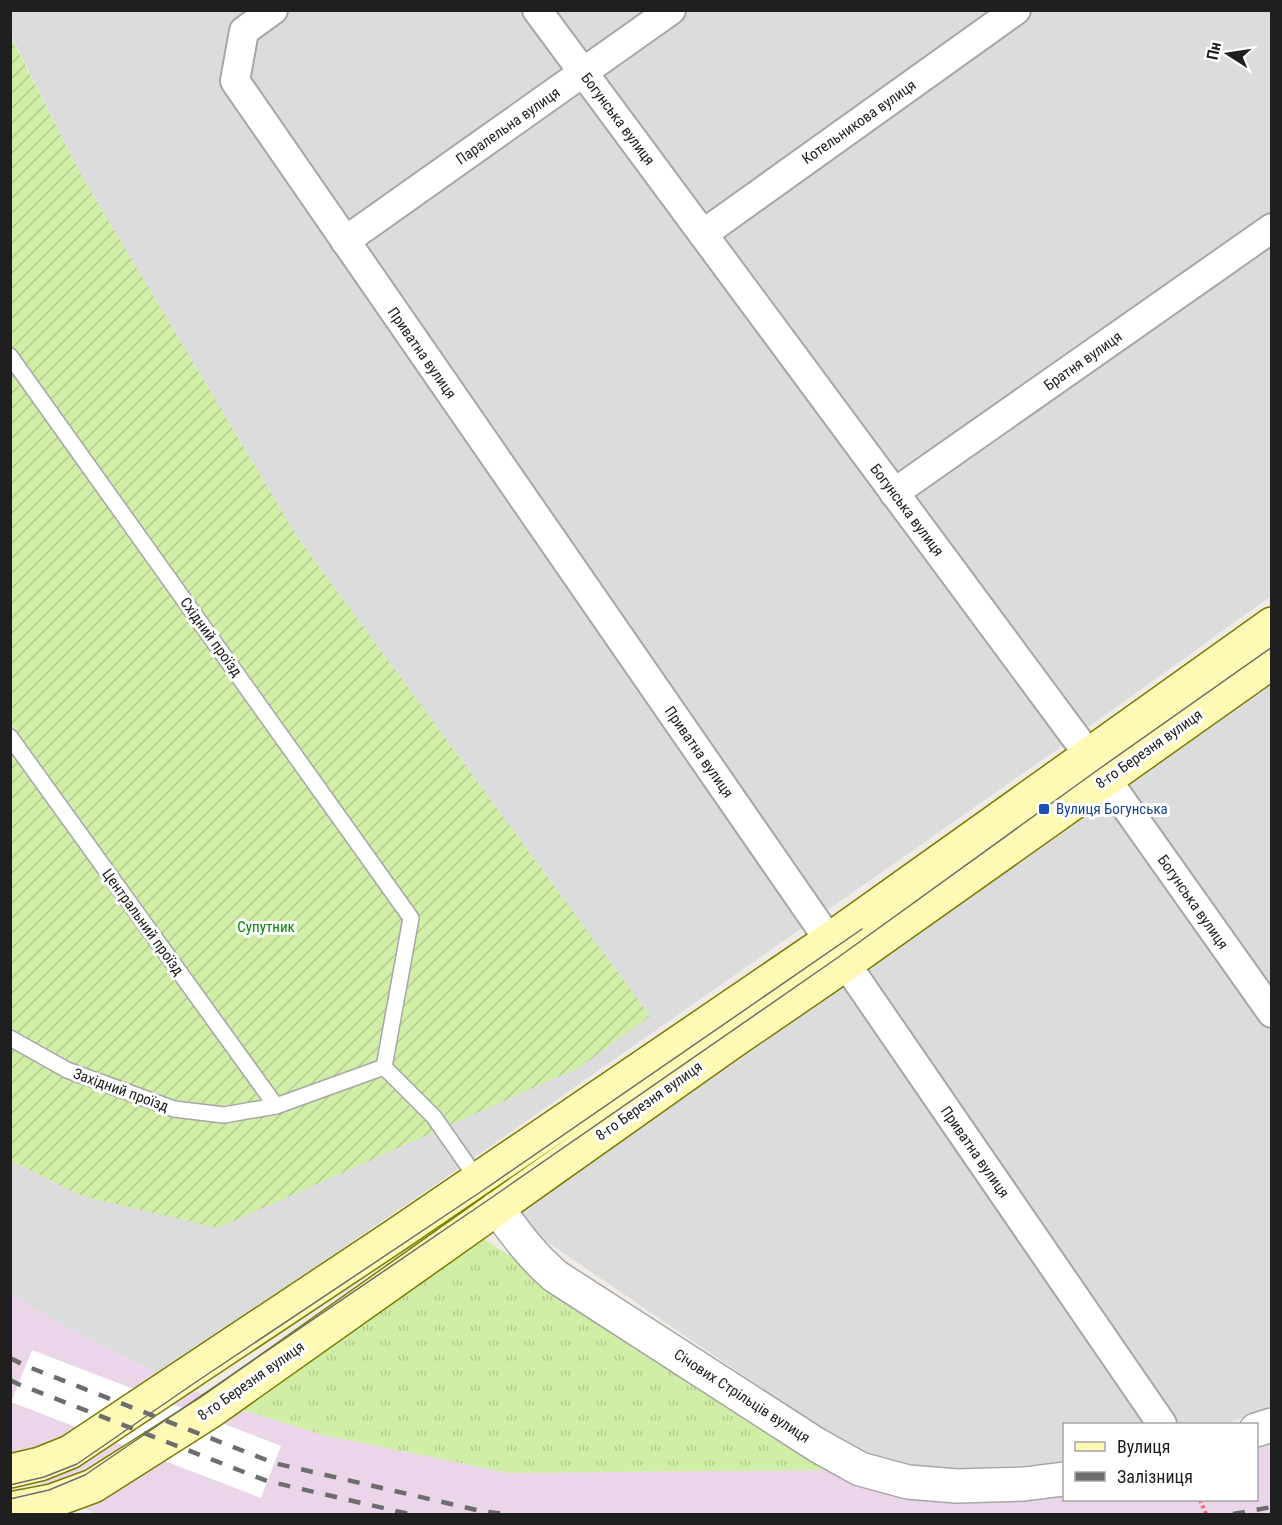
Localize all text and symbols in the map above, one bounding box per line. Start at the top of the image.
north arrow [1198,24,1258,84]
text: Пн [1203,40,1225,62]
street label: Богунська вулиця [577,69,659,169]
street label: Котельникова вулиця [798,76,920,168]
street label: Паралельна вулиця [453,83,563,169]
street label: Приватна вулиця [384,304,460,402]
street label: Братня вулиця [1040,327,1126,395]
street label: Богунська вулиця [866,460,948,560]
street label: Східний проїзд [176,594,246,680]
street label: Приватна вулиця [661,703,737,801]
street label: 8-го Березня вулиця [1092,705,1206,793]
place label: Вулиця Богунська [1056,800,1168,818]
marker: Вулиця Богунська [1037,802,1051,816]
street label: Богунська вулиця [1154,851,1232,953]
street label: Центральний проїзд [98,865,188,979]
park label: Супутник [237,918,295,936]
street label: 8-го Березня вулиця [592,1057,706,1145]
street label: Західний проїзд [71,1064,171,1116]
street label: Приватна вулиця [937,1103,1013,1201]
street label: 8-го Березня вулиця [194,1337,308,1425]
street label: Січових Стрільців вулиця [671,1345,813,1447]
legend [1063,1423,1258,1501]
text: Вулиця [1117,1436,1171,1457]
text: Залізниця [1117,1466,1193,1487]

